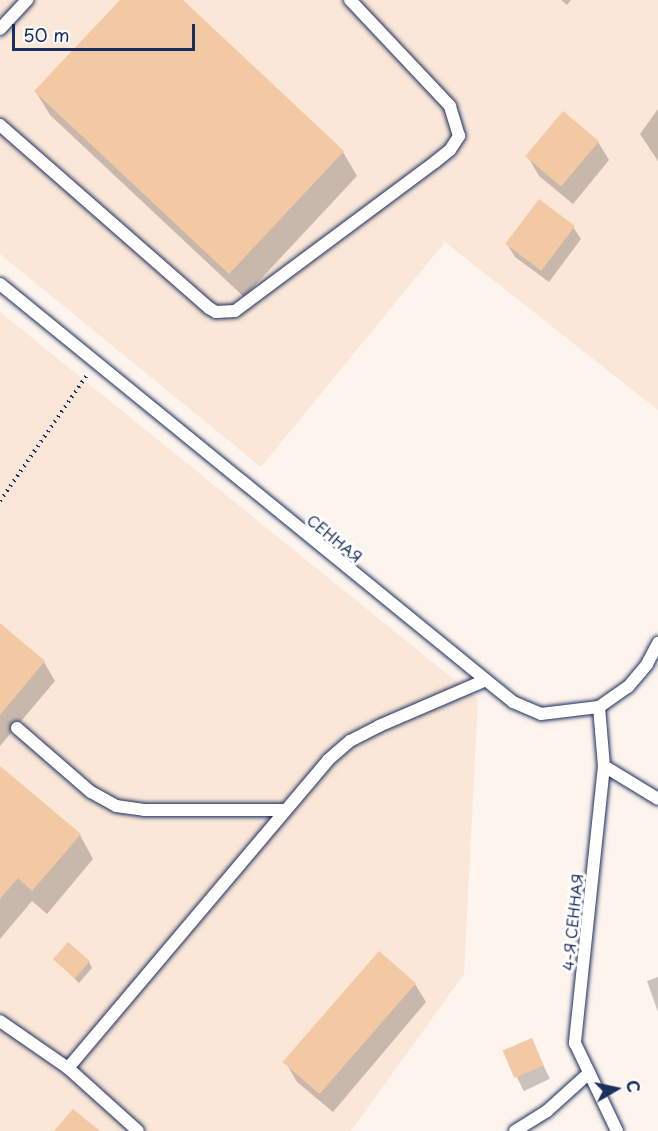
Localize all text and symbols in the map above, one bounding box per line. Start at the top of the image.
scale bar [15,12,198,50]
text: 50 m [23,21,70,48]
street label: СЕННАЯ [304,510,366,566]
street label: 4-Я СЕННАЯ [558,872,586,972]
north arrow [586,1059,646,1119]
text: С [621,1078,647,1094]

